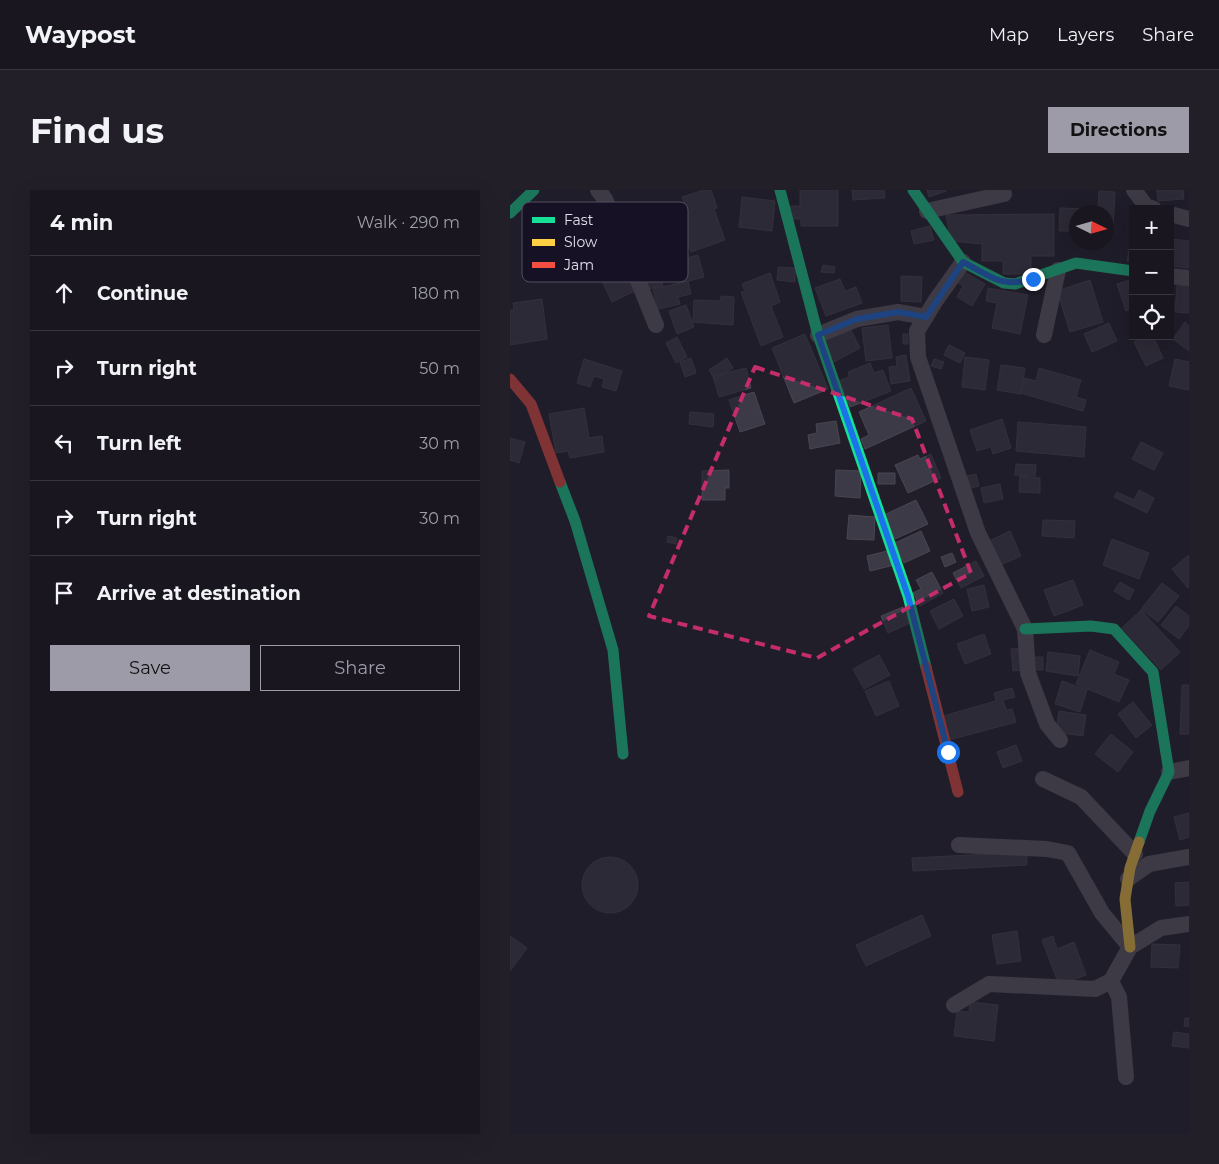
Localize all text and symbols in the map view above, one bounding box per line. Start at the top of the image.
text: Waypost [25,20,136,49]
text: Map [989,24,1029,46]
text: Layers [1057,24,1114,46]
text: Share [1142,24,1194,46]
button: Directions [1048,107,1189,153]
text: Find us [30,109,164,152]
legend [522,202,688,282]
north arrow [1069,205,1114,250]
map controls [1129,205,1174,340]
button: + [1129,205,1174,250]
text: 4 min [50,210,113,235]
text: Fast [564,211,594,229]
text: Walk · 290 m [357,213,460,232]
text: Slow [564,233,598,251]
button: − [1129,250,1174,295]
text: Jam [563,256,594,274]
route end [1022,268,1045,291]
icon: ahead [50,279,78,307]
text: Continue [97,282,188,305]
text: 180 m [412,284,460,303]
button: locate [1129,295,1174,340]
icon: right [50,354,78,382]
text: Turn right [97,357,197,380]
text: 50 m [419,359,460,378]
icon: left [50,429,78,457]
text: Turn left [97,432,182,455]
text: 30 m [419,434,460,453]
icon: right [50,504,78,532]
text: Turn right [97,507,197,530]
text: 30 m [419,509,460,528]
icon: arrive [50,579,78,607]
text: Arrive at destination [97,582,301,605]
button: Save [50,645,250,691]
button: Share [260,645,460,691]
route start [937,741,960,764]

